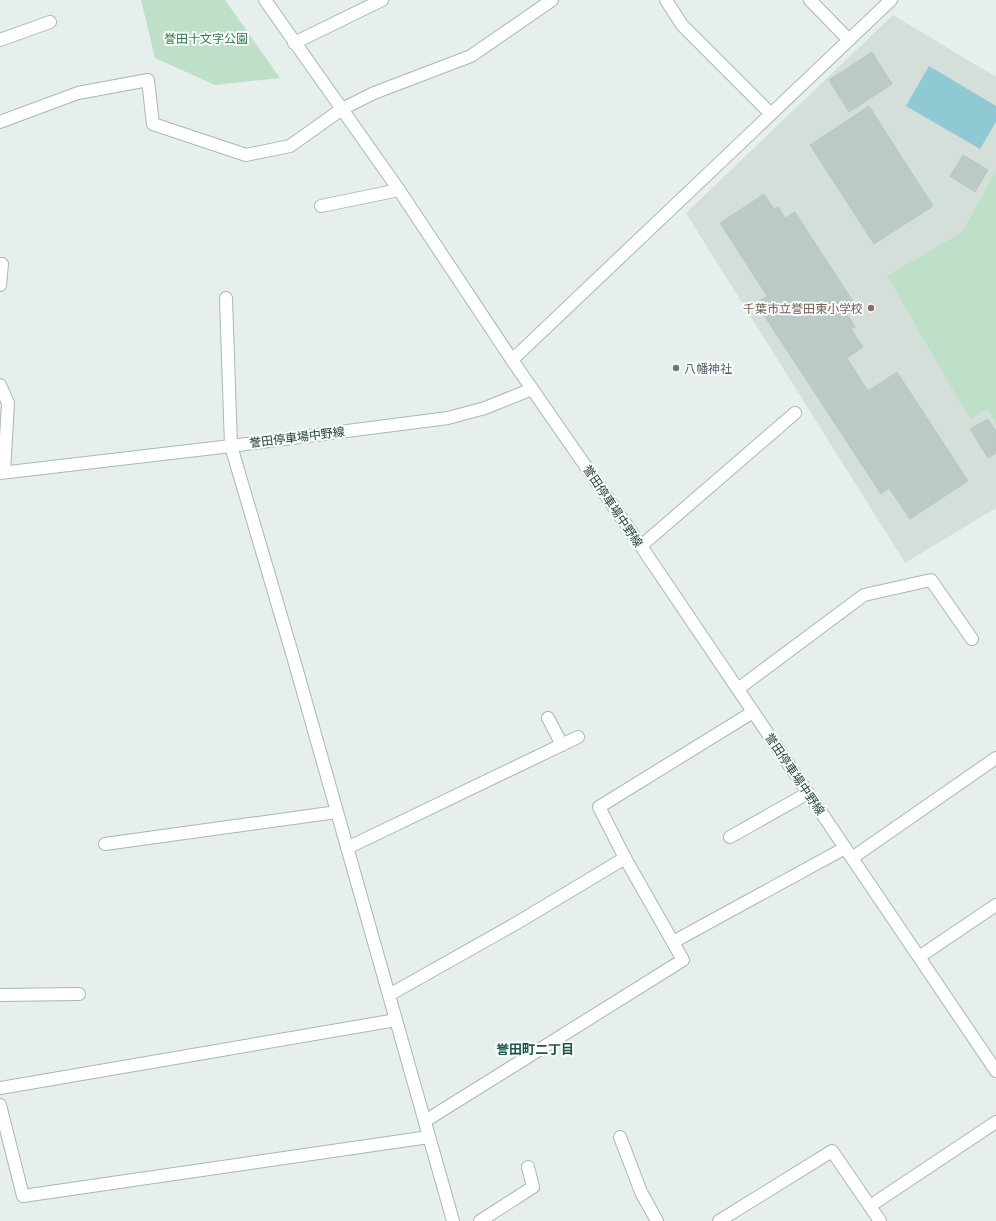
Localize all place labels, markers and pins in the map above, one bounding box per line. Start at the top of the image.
place label: 千葉市立誉田東小学校 [743,300,863,317]
marker: 千葉市立誉田東小学校 [866,303,876,313]
place label: 八幡神社 [684,360,732,377]
marker: 八幡神社 [671,363,681,373]

